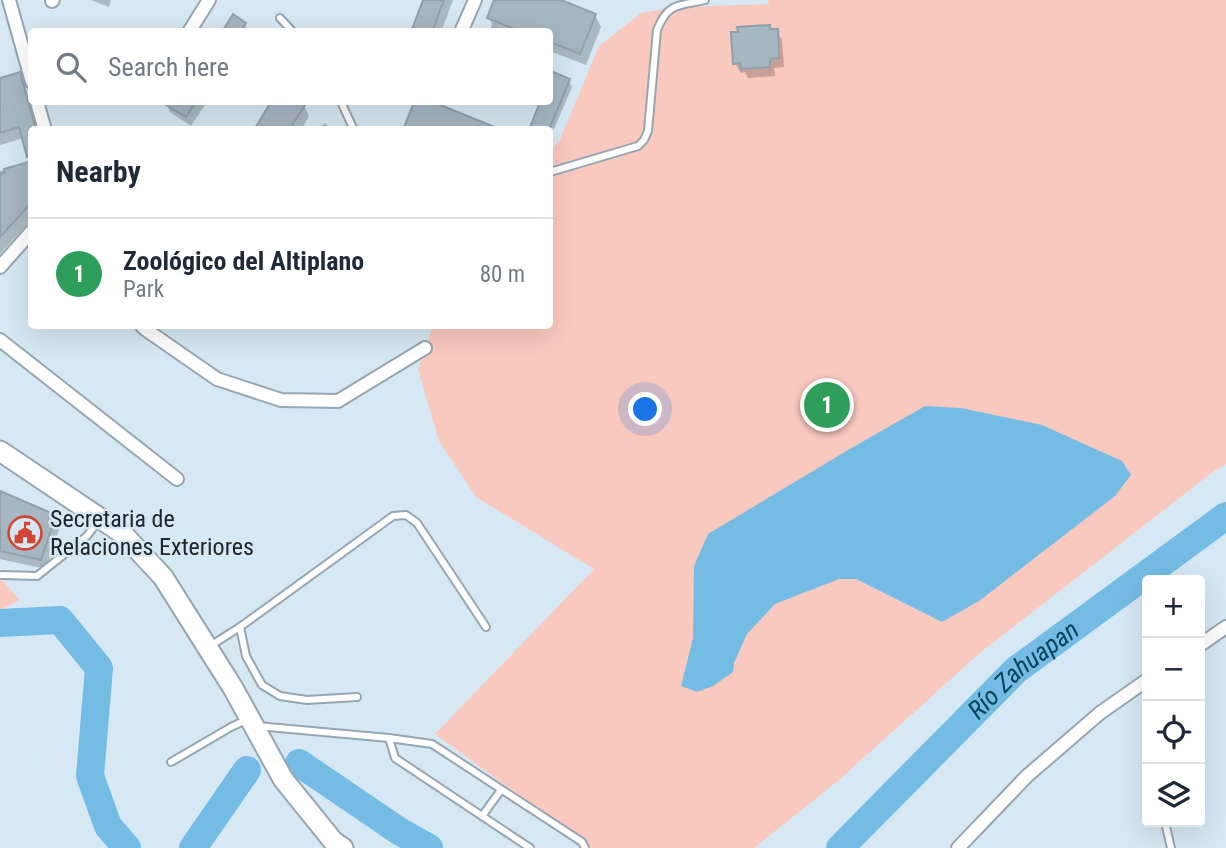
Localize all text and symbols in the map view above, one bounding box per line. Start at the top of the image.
search box [28,28,553,105]
icon: search [52,48,90,86]
text: Search here [108,52,229,82]
text: Nearby [56,154,141,189]
text: Zoológico del Altiplano [123,246,364,276]
text: 1 [73,261,85,288]
text: 80 m [480,261,525,288]
text: Park [123,276,164,303]
pin: 1 [804,379,850,431]
your location [628,392,662,426]
place label: Secretaria de Relaciones Exteriores [50,505,254,561]
public building icon: Secretaria de Relaciones Exteriores [6,514,44,552]
map controls [1142,575,1205,827]
button: + [1142,575,1205,638]
water label: Río Zahuapan [961,614,1084,725]
button: − [1142,638,1205,701]
button: locate [1142,701,1205,764]
button: layers [1142,764,1205,827]

